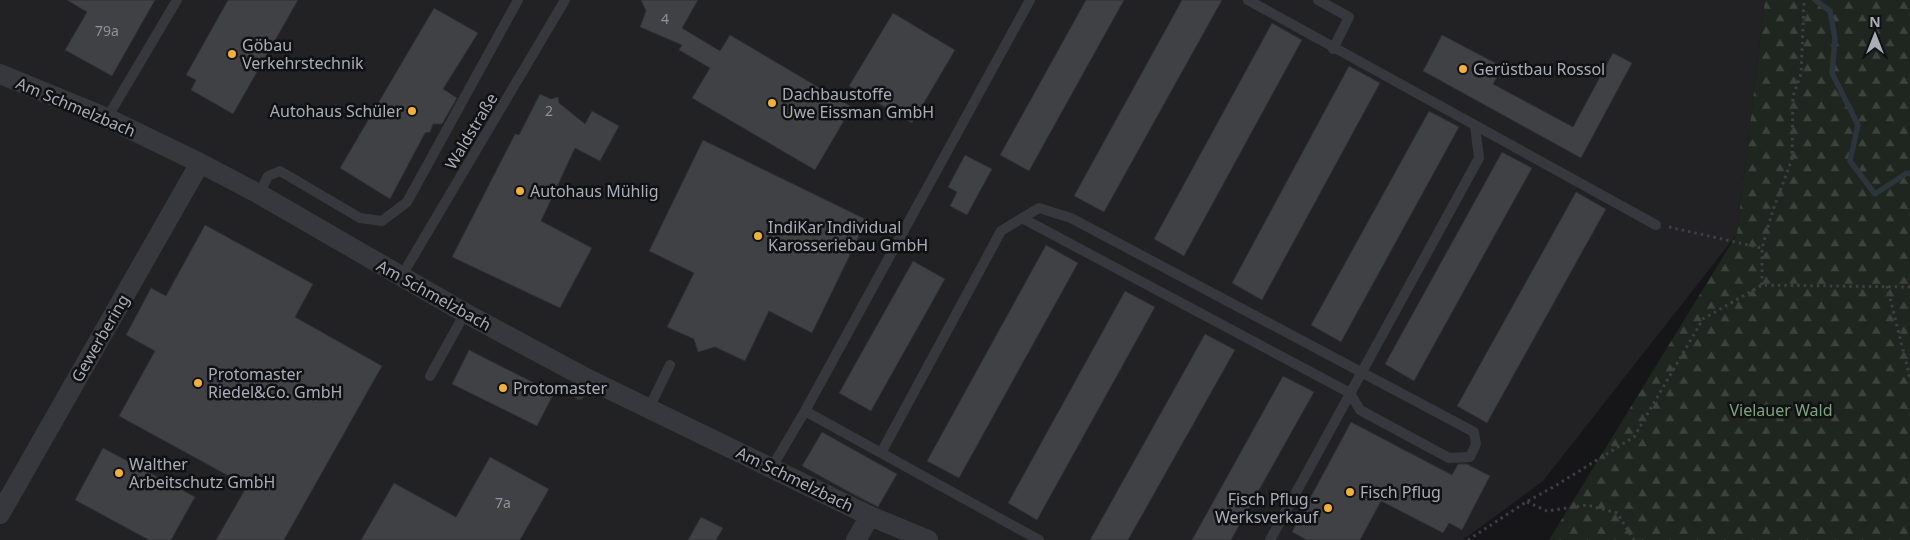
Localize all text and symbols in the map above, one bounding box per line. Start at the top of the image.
house number: 4 [661,9,669,28]
north arrow [1850,10,1900,60]
text: N [1869,12,1881,31]
house number: 79a [95,21,119,40]
place label: Göbau Verkehrstechnik [242,34,364,74]
marker: Göbau Verkehrstechnik [226,48,238,60]
place label: Gerüstbau Rossol [1473,58,1605,80]
marker: Gerüstbau Rossol [1457,63,1469,75]
street label: Am Schmelzbach [13,72,139,142]
place label: Dachbaustoffe Uwe Eissman GmbH [782,83,934,123]
street label: Waldstraße [440,89,502,173]
marker: Dachbaustoffe Uwe Eissman GmbH [766,97,778,109]
place label: Autohaus Schüler [270,100,402,122]
house number: 2 [545,101,553,120]
marker: Autohaus Schüler [406,105,418,117]
place label: Autohaus Mühlig [530,180,659,202]
marker: Autohaus Mühlig [514,185,526,197]
place label: IndiKar Individual Karosseriebau GmbH [768,216,928,256]
marker: IndiKar Individual Karosseriebau GmbH [752,230,764,242]
street label: Am Schmelzbach [373,254,495,336]
street label: Gewerbering [66,290,134,386]
place label: Protomaster Riedel&Co. GmbH [208,363,342,403]
marker: Protomaster Riedel&Co. GmbH [192,377,204,389]
place label: Protomaster [513,377,608,399]
marker: Protomaster [497,382,509,394]
park label: Vielauer Wald [1729,399,1833,421]
street label: Am Schmelzbach [733,441,857,517]
place label: Walther Arbeitschutz GmbH [129,453,275,493]
marker: Walther Arbeitschutz GmbH [113,467,125,479]
place label: Fisch Pflug [1360,481,1441,503]
marker: Fisch Pflug [1344,486,1356,498]
place label: Fisch Pflug - Werksverkauf [1215,488,1319,528]
house number: 7a [495,493,511,512]
marker: Fisch Pflug - Werksverkauf [1322,502,1334,514]

